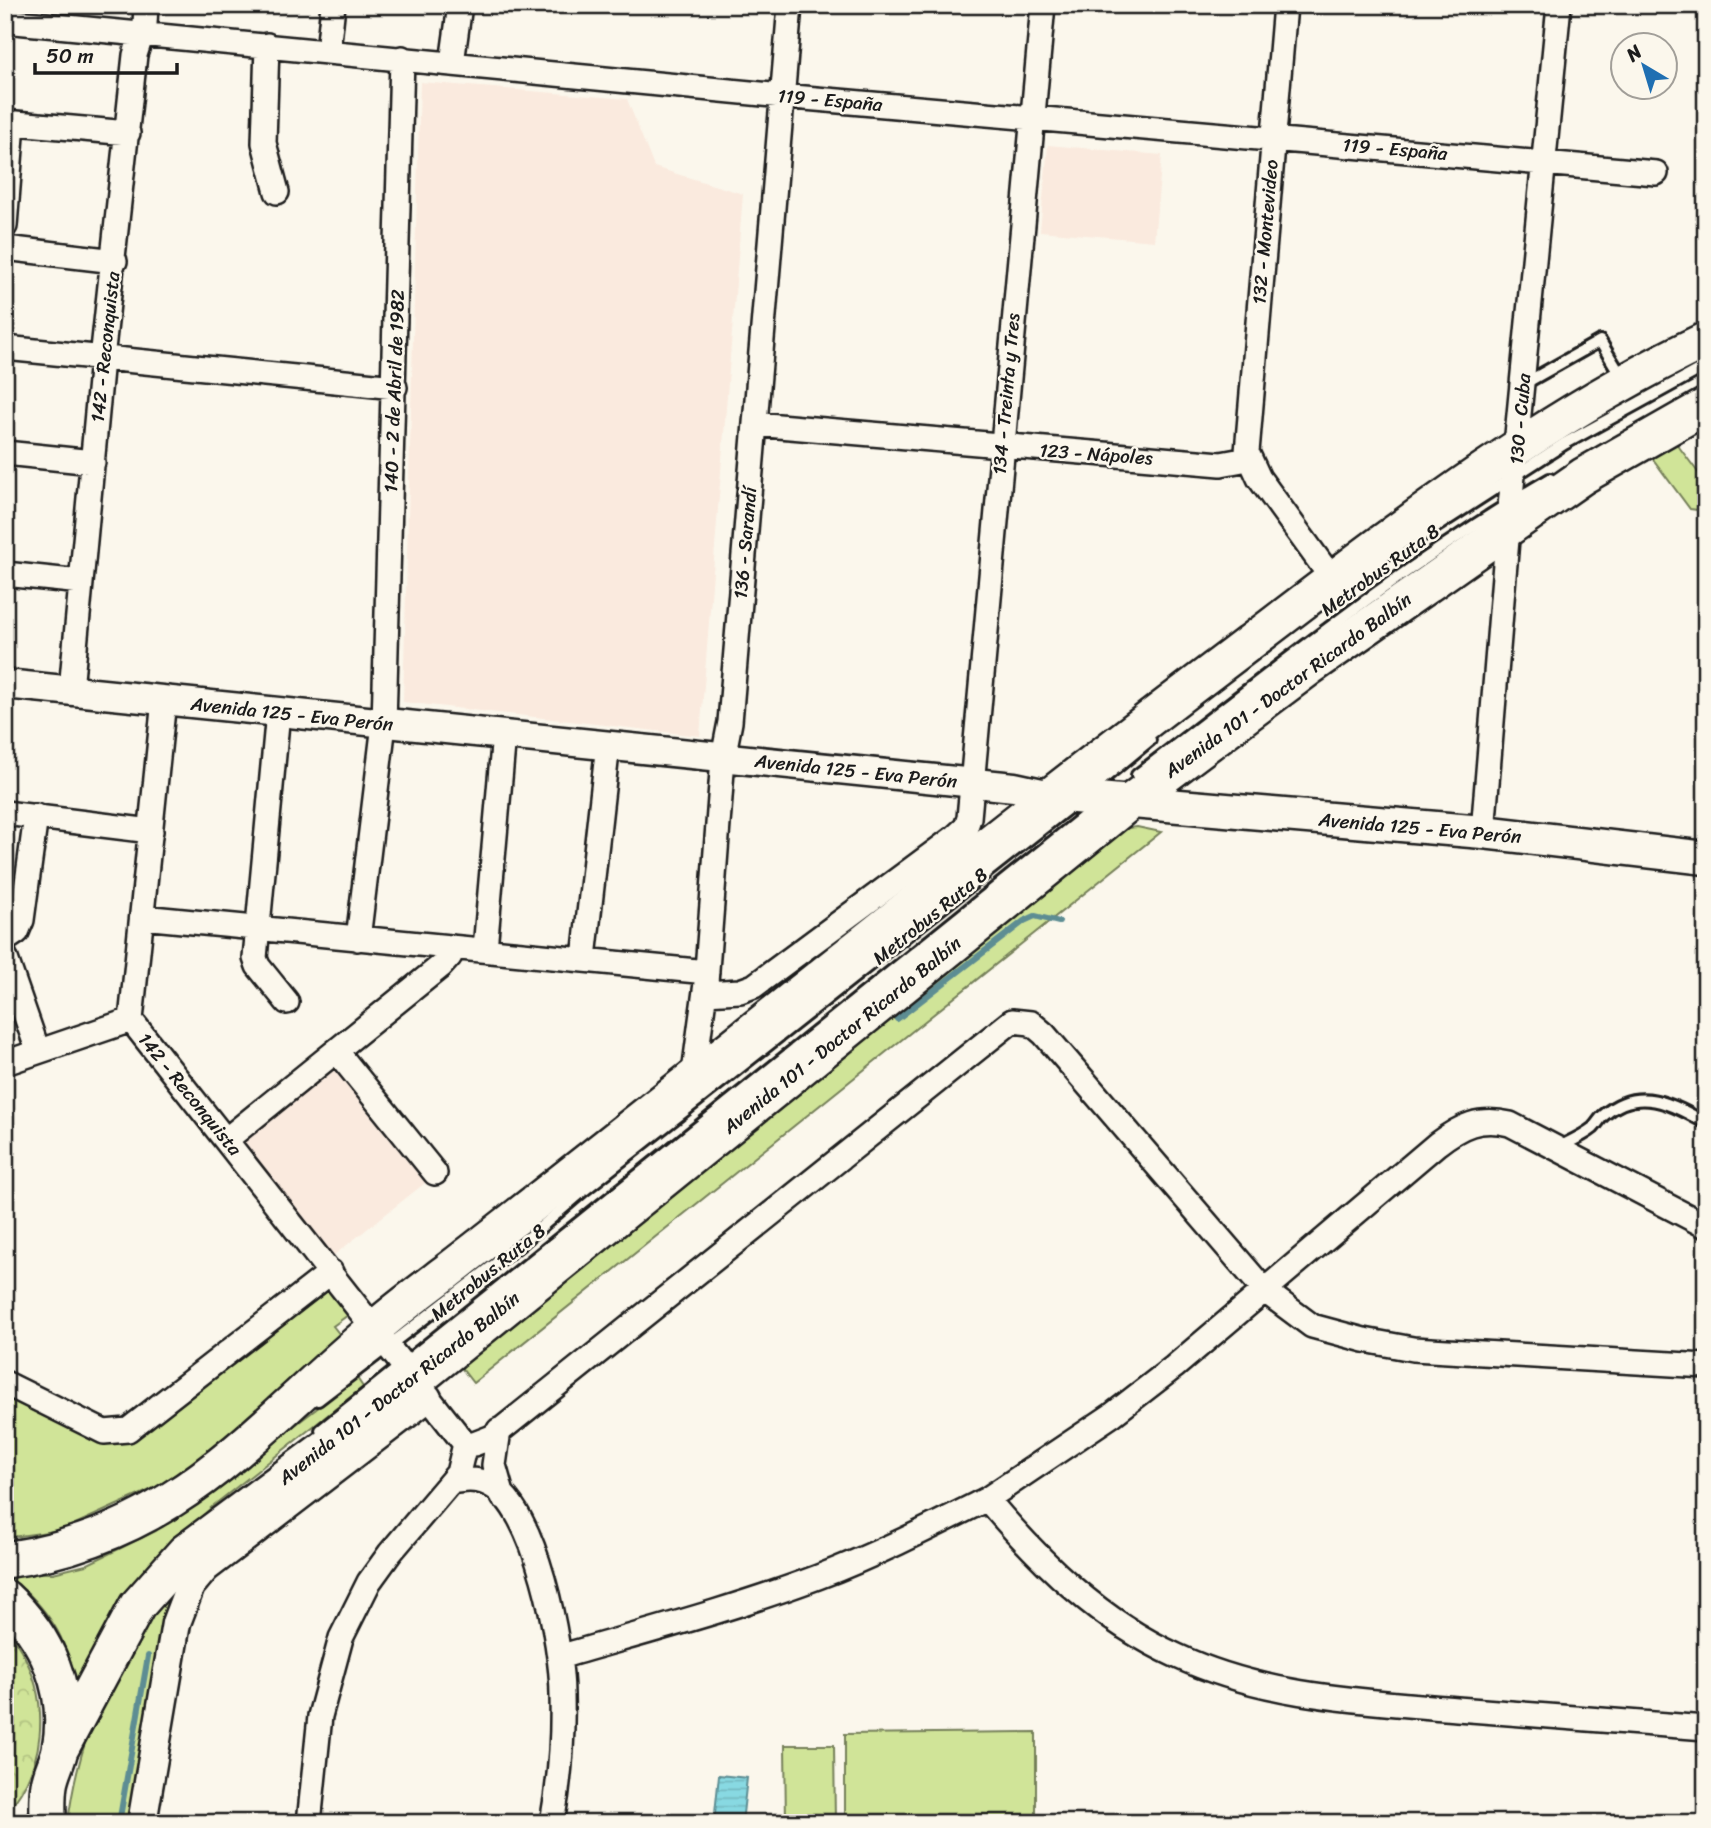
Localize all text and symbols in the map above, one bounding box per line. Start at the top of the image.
scale bar [35,32,177,76]
north arrow [1610,32,1680,102]
text: N [1618,35,1650,71]
text: 50 m [46,37,94,75]
street label: 119 - España [776,79,884,121]
street label: 119 - España [1341,128,1449,170]
street label: 132 - Montevideo [1242,158,1288,306]
street label: 142 - Reconquista [81,269,129,424]
street label: 140 - 2 de Abril de 1982 [374,289,414,493]
street label: 134 - Treinta y Tres [982,312,1030,476]
street label: 130 - Cuba [1500,372,1540,466]
street label: 123 - Nápoles [1038,434,1154,474]
street label: 136 - Sarandí [724,483,767,600]
street label: Metrobus Ruta 8 [1313,515,1447,625]
street label: Avenida 101 - Doctor Ricardo Balbín [1156,583,1419,787]
street label: Avenida 125 - Eva Perón [188,687,395,741]
street label: Avenida 125 - Eva Perón [752,744,959,798]
street label: Avenida 125 - Eva Perón [1316,803,1523,853]
street label: Metrobus Ruta 8 [865,858,996,973]
street label: Avenida 101 - Doctor Ricardo Balbín [714,928,969,1143]
street label: 142 - Reconquista [129,1025,251,1164]
street label: Metrobus Ruta 8 [423,1214,554,1329]
street label: Avenida 101 - Doctor Ricardo Balbín [270,1283,527,1494]

